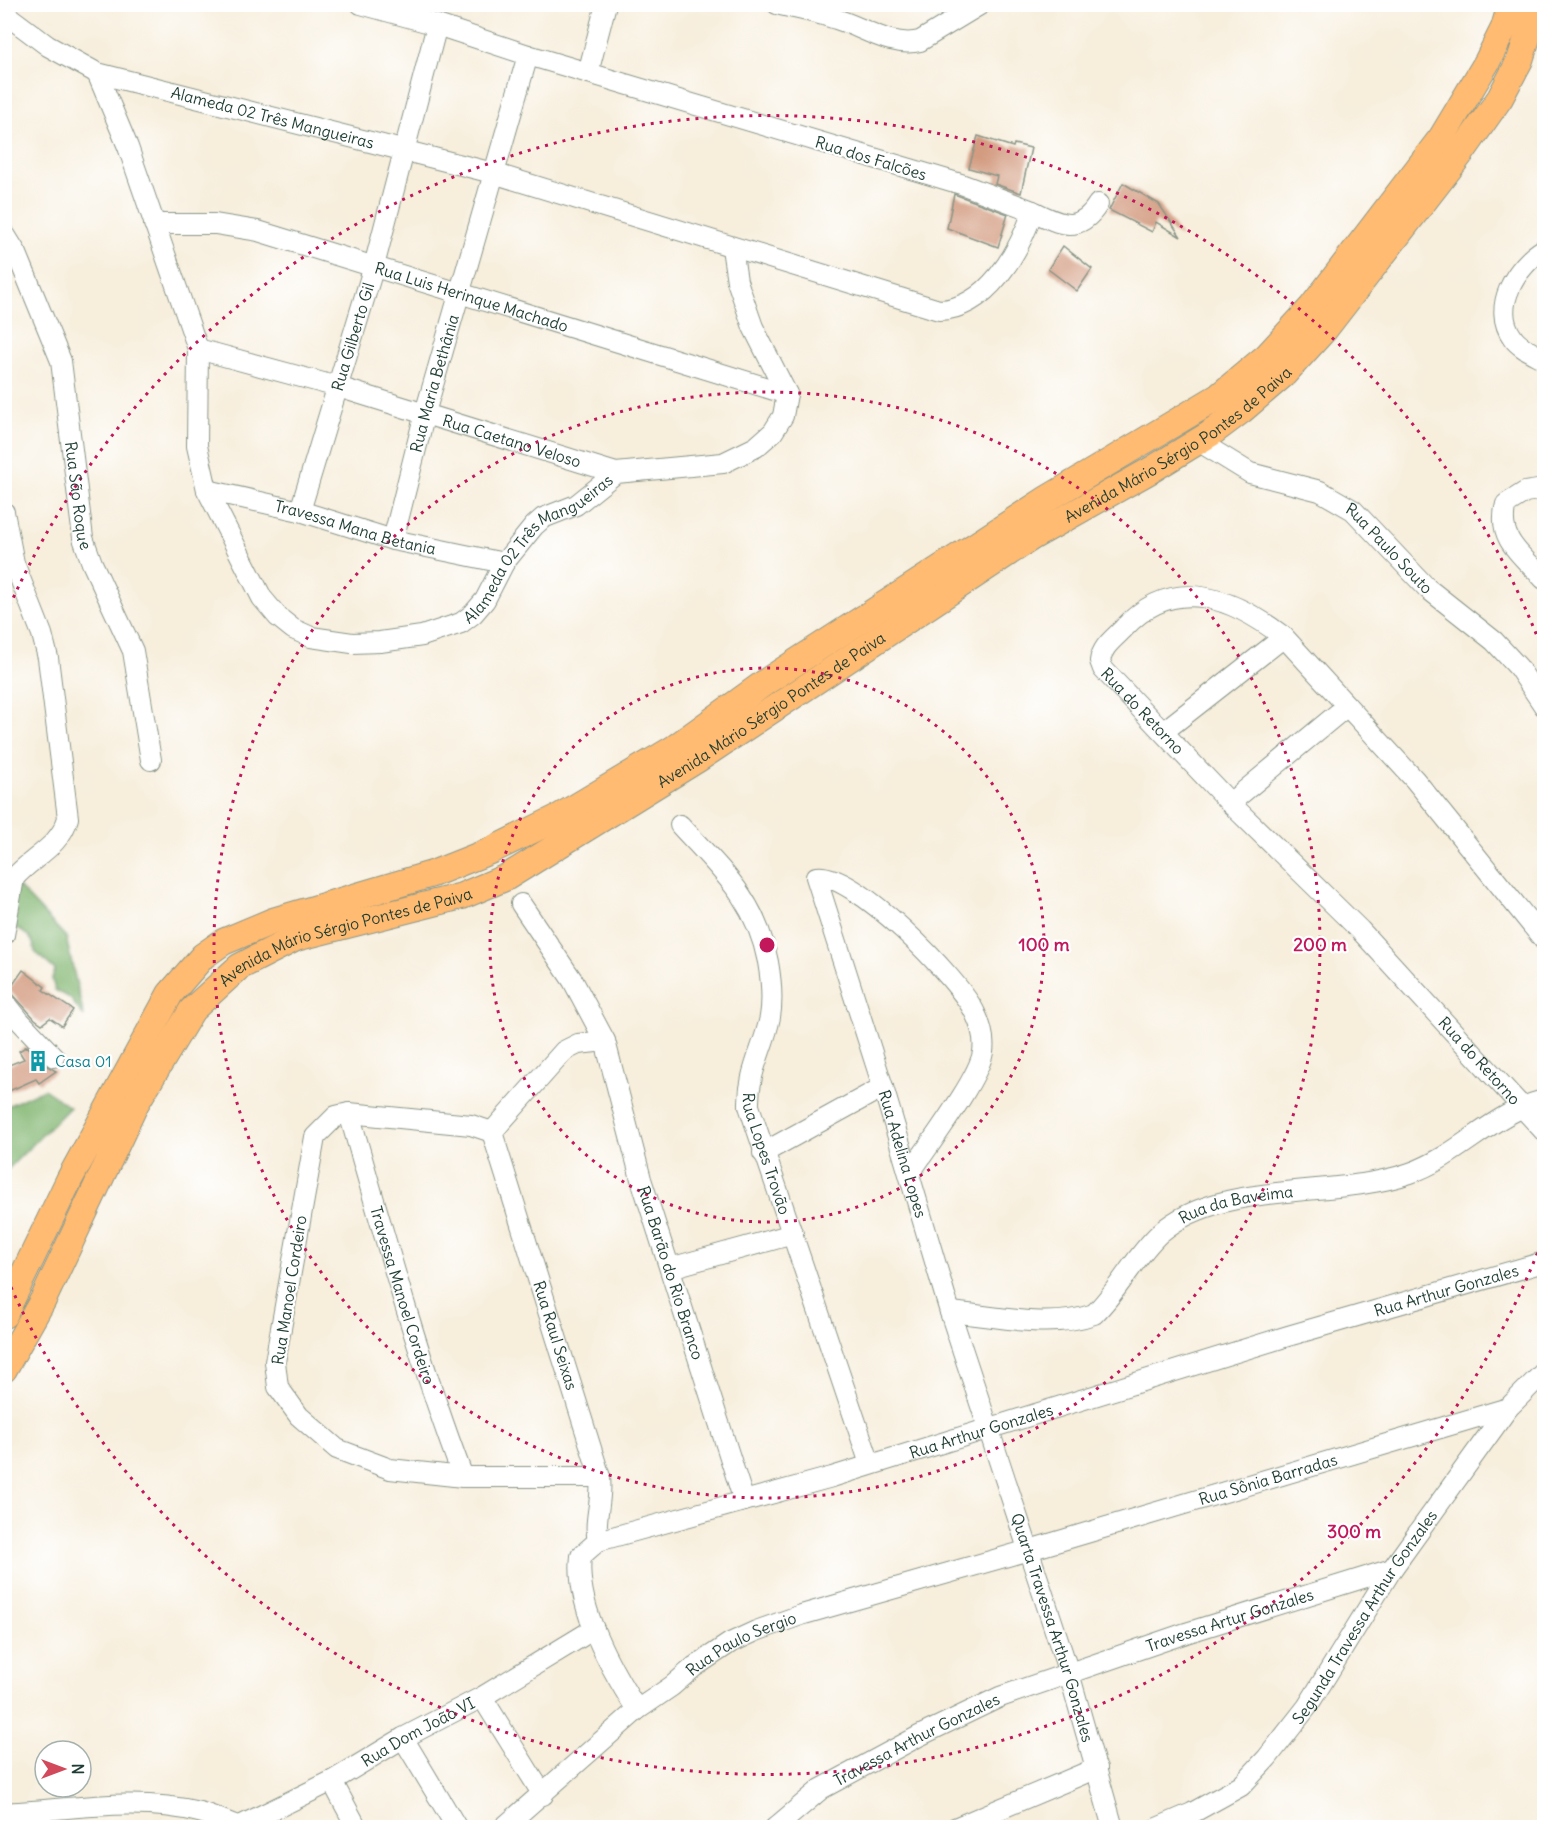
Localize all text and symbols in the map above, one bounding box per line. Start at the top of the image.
street label: Alameda 02 Três Mangueiras [169,82,376,153]
street label: Rua dos Falcões [813,132,929,184]
street label: Rua Luis Herinque Machado [372,258,571,336]
street label: Rua Gilberto Gil [327,280,378,393]
street label: Rua Maria Bethânia [405,312,463,454]
street label: Avenida Mário Sérgio Pontes de Paiva [1061,362,1296,527]
street label: Rua Caetano Veloso [440,410,584,472]
street label: Rua São Roque [61,440,96,552]
street label: Alameda 02 Três Mangueiras [459,470,617,628]
street label: Travessa Mana Betania [273,496,438,559]
street label: Rua Paulo Souto [1342,498,1437,598]
street label: Avenida Mário Sérgio Pontes de Paiva [653,627,889,792]
street label: Rua do Retorno [1097,663,1188,758]
street label: Avenida Mário Sérgio Pontes de Paiva [215,883,475,990]
text: 100 m [1019,933,1070,956]
text: 200 m [1293,933,1347,956]
centre of rings [757,935,777,955]
street label: Rua do Retorno [1434,1013,1525,1109]
building icon: Casa 01 [26,1049,50,1073]
place label: Casa 01 [55,1051,112,1071]
street label: Rua Adelina Lopes [874,1087,931,1220]
street label: Rua Lopes Trovão [738,1092,795,1217]
street label: Rua da Baveima [1175,1181,1294,1228]
street label: Rua Barão do Rio Branco [634,1183,708,1362]
street label: Travessa Manoel Cordeiro [366,1204,440,1387]
street label: Rua Manoel Cordeiro [267,1214,311,1366]
street label: Rua Arthur Gonzales [1372,1260,1521,1321]
street label: Rua Raul Seixas [529,1278,582,1392]
street label: Rua Arthur Gonzales [907,1399,1055,1463]
street label: Rua Sônia Barradas [1196,1449,1340,1509]
street label: Segunda Travessa Arthur Gonzales [1288,1506,1441,1728]
street label: Quarta Travessa Arthur Gonzales [1007,1511,1098,1744]
text: 300 m [1327,1520,1381,1543]
street label: Travessa Artur Gonzales [1143,1584,1316,1656]
street label: Rua Paulo Sergio [681,1608,799,1680]
street label: Travessa Arthur Gonzales [830,1689,1003,1790]
street label: Rua Dom João VI [357,1693,478,1771]
north arrow [33,1739,93,1799]
text: N [68,1763,88,1775]

